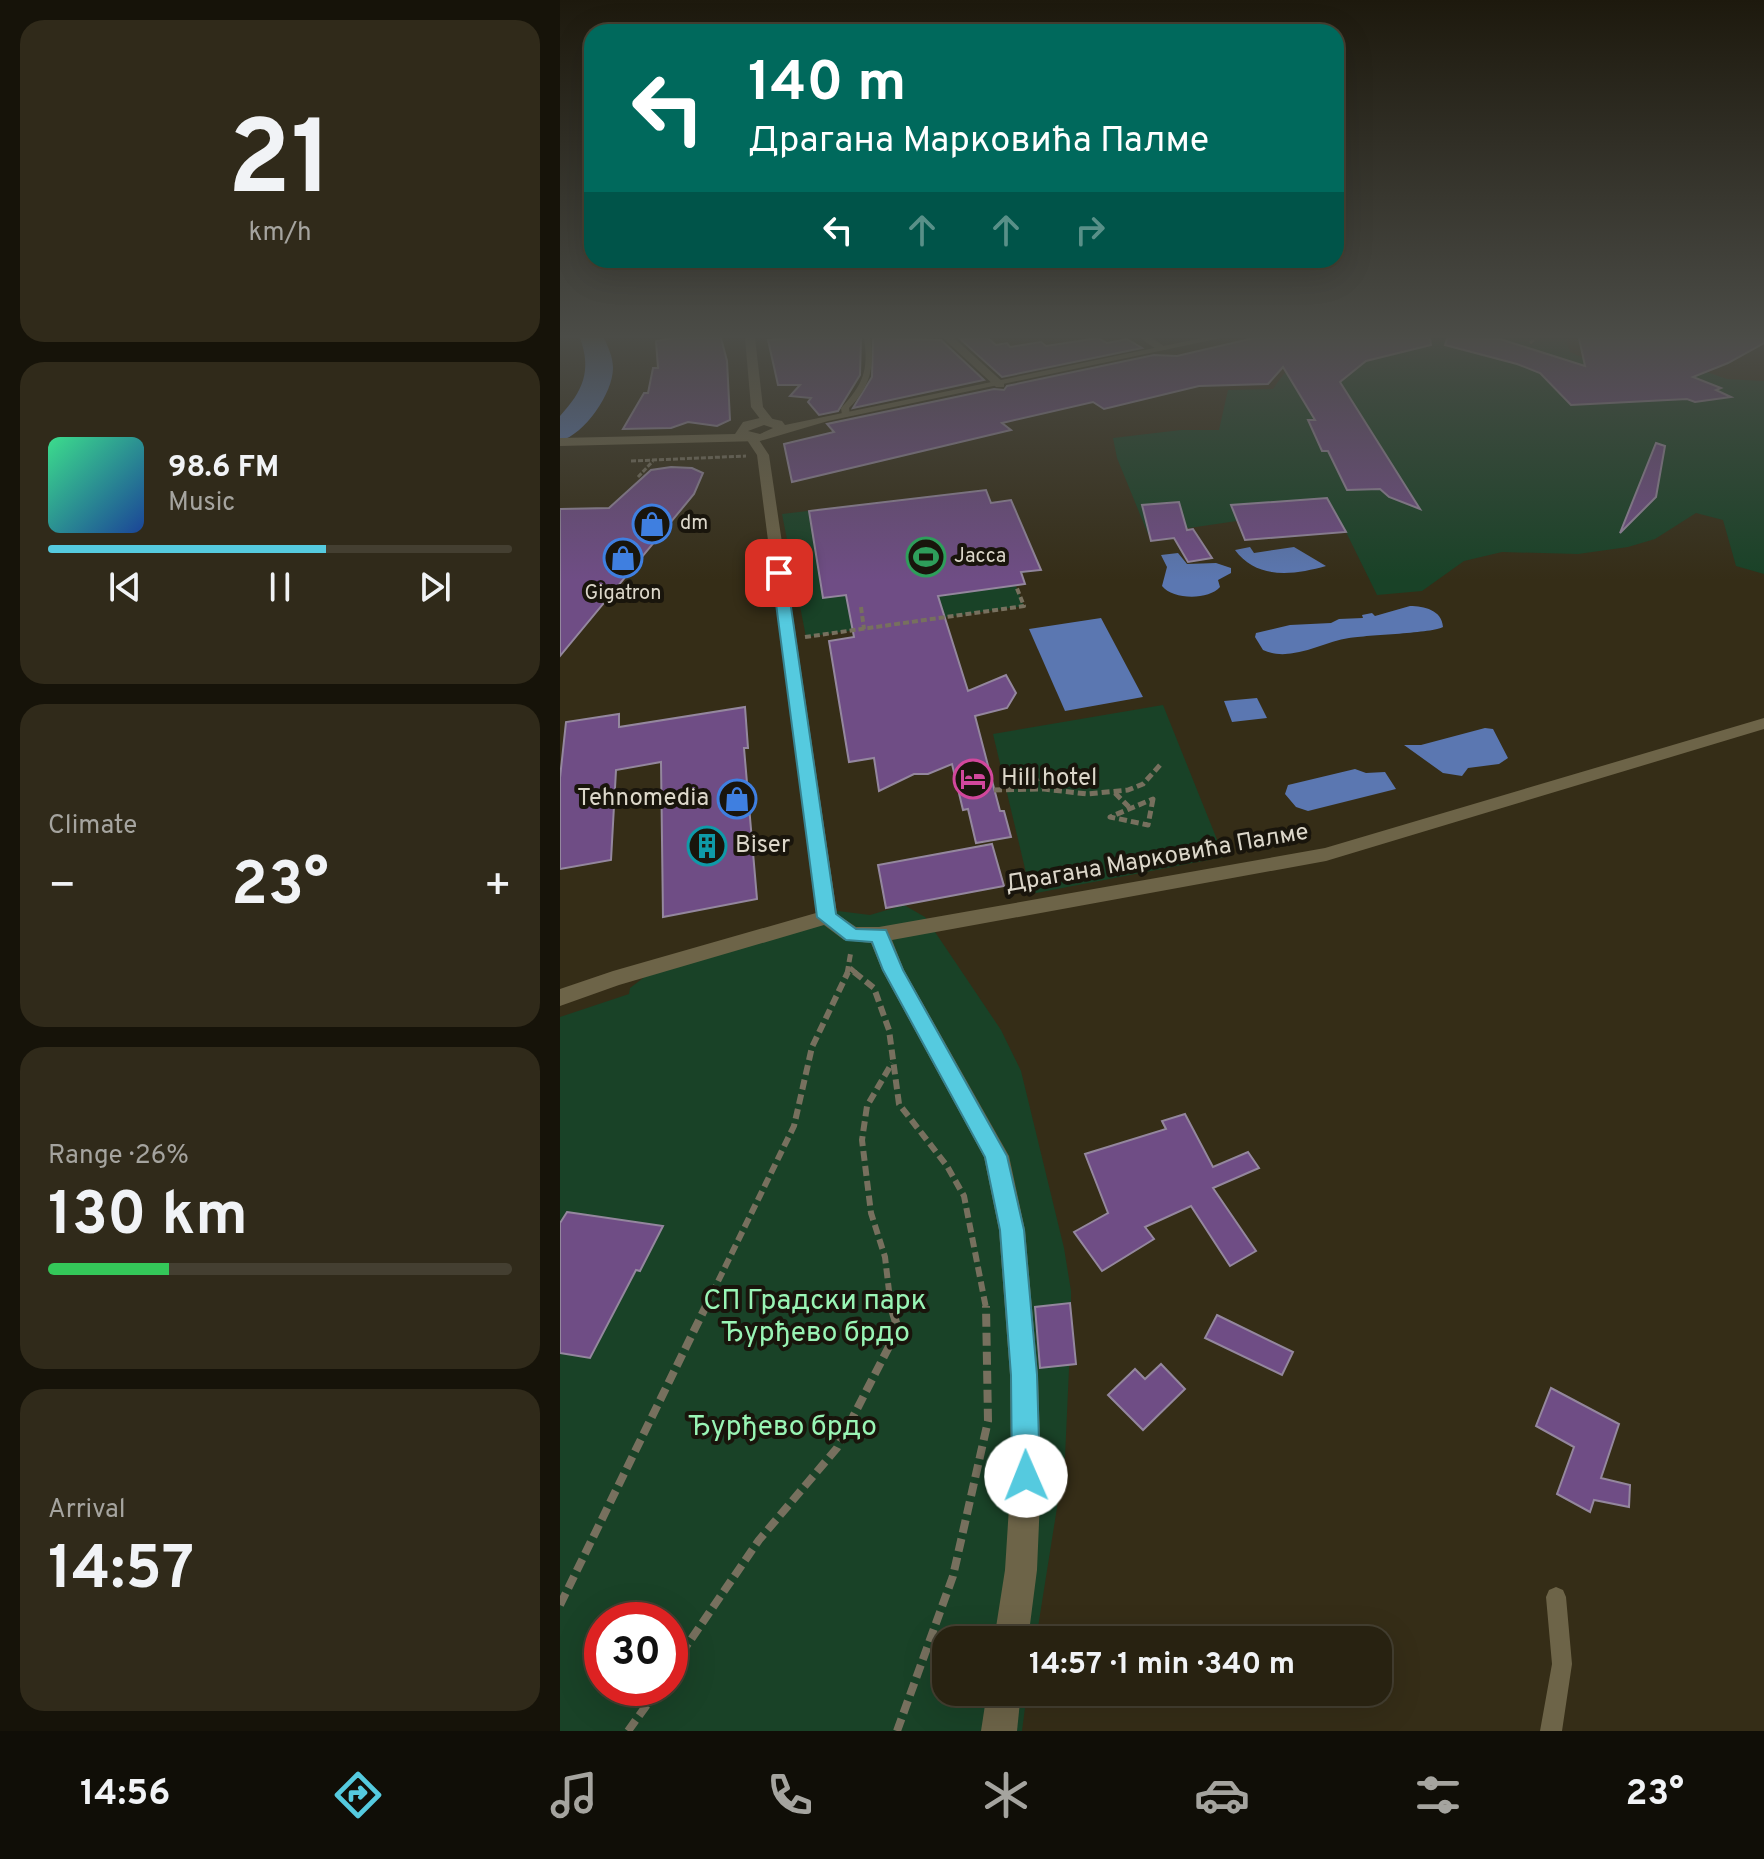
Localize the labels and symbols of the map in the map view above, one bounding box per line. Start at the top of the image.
shop icon: dm [631,503,673,545]
place label: dm [680,511,708,537]
sports icon: Јасса [905,536,947,578]
shop icon: Gigatron [602,537,644,579]
pin [745,539,813,607]
place label: Јасса [954,544,1006,570]
place label: Gigatron [585,581,661,607]
hotel icon: Hill hotel [952,758,994,800]
place label: Hill hotel [1001,764,1097,794]
shop icon: Tehnomedia [716,778,758,820]
place label: Tehnomedia [577,784,709,814]
street label: Драгана Марковића Палме [1003,818,1311,900]
building icon: Biser [686,825,728,867]
place label: Biser [735,831,790,861]
park label: СП Градски парк Ђурђево брдо [703,1284,927,1352]
park label: Ђурђево брдо [687,1410,877,1446]
position arrow [984,1434,1068,1518]
speed limit sign: 30 [584,1602,688,1706]

